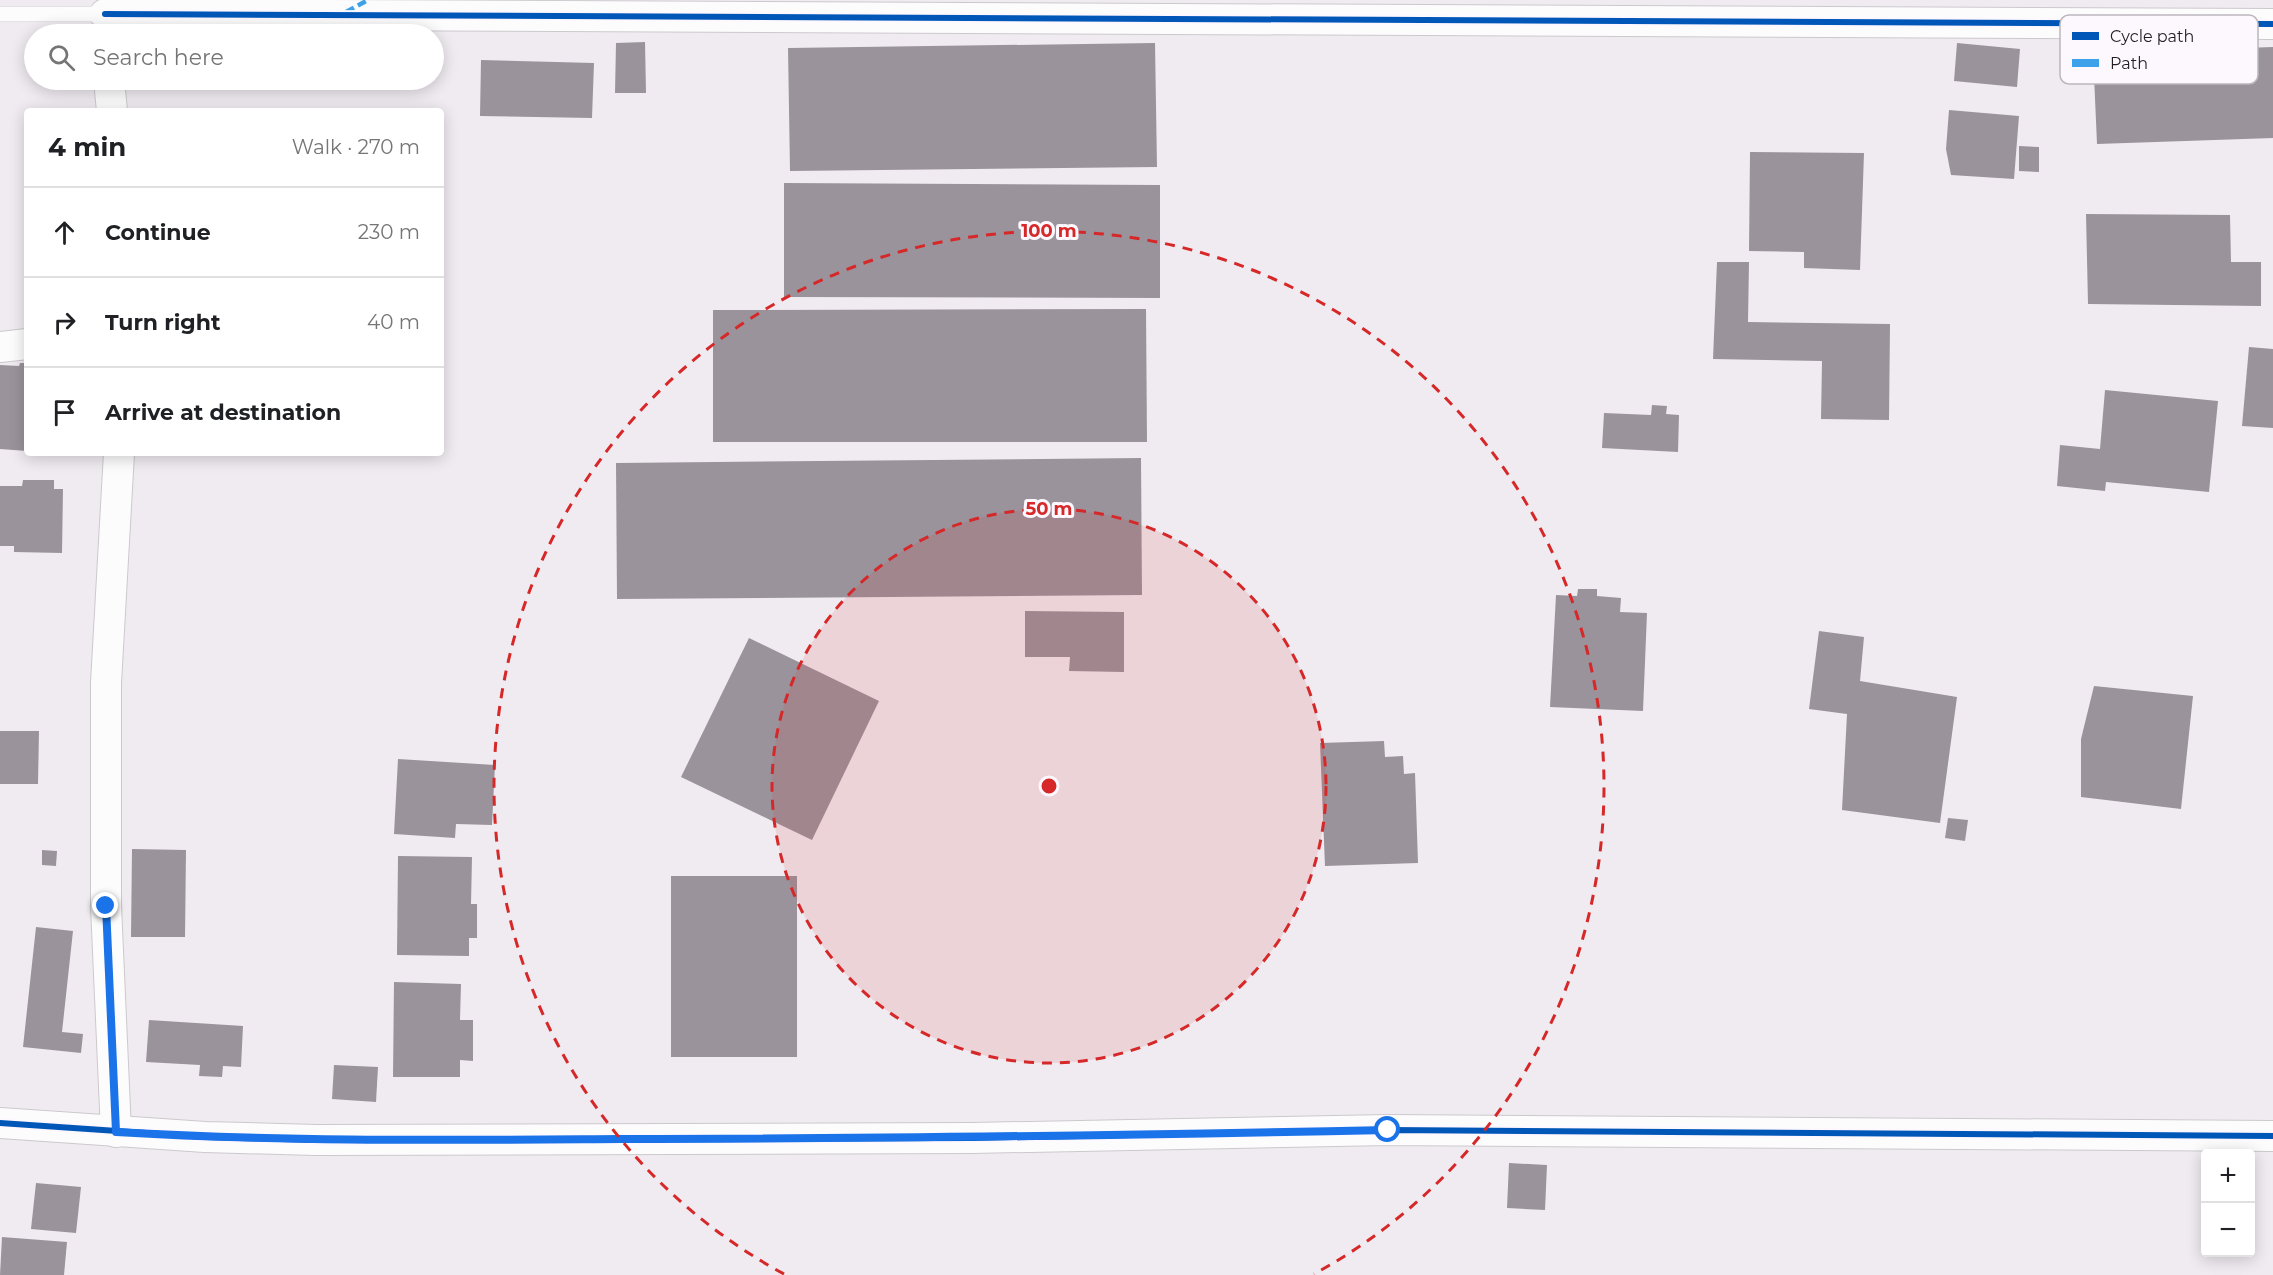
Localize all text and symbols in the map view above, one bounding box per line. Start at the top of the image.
legend [2060,15,2258,84]
search box [24,24,444,90]
text: Cycle path [2110,27,2194,46]
icon: search [45,41,78,74]
text: Search here [93,44,224,71]
text: Path [2110,54,2148,73]
text: 4 min [48,131,126,163]
text: Walk · 270 m [292,135,420,159]
icon: ahead [48,216,81,249]
text: Continue [105,219,211,246]
text: 230 m [358,220,420,244]
text: 100 m [1021,220,1077,242]
icon: right [48,306,81,339]
text: Turn right [105,309,220,336]
text: 40 m [367,310,420,334]
icon: arrive [48,396,81,429]
text: Arrive at destination [105,399,341,426]
text: 50 m [1026,498,1072,520]
centre of rings [1039,776,1059,796]
route end [92,892,118,918]
route start [1374,1116,1400,1142]
map controls [2201,1149,2255,1257]
button: + [2201,1149,2255,1203]
button: − [2201,1203,2255,1257]

